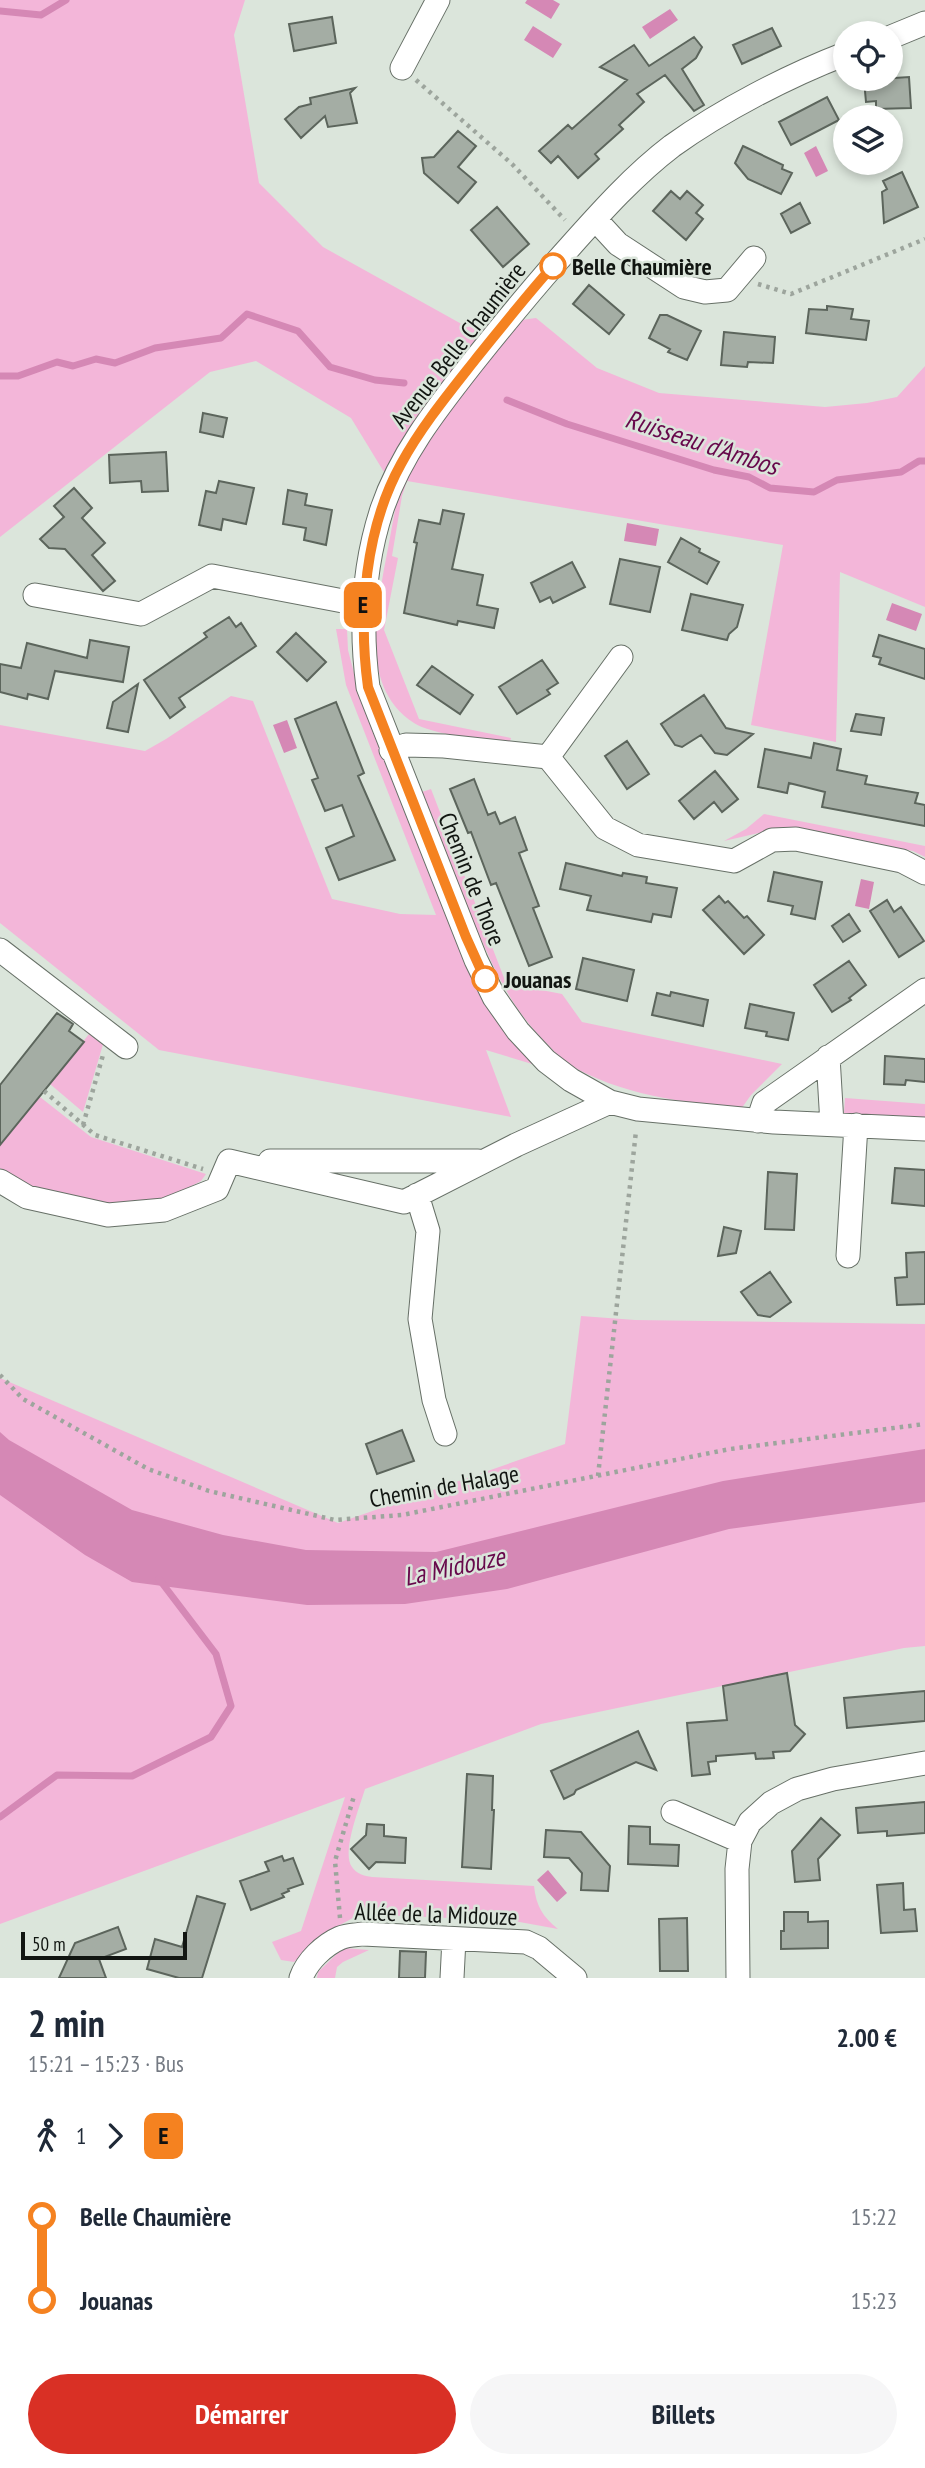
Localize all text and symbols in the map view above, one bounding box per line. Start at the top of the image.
map controls [833,21,903,175]
button: locate [833,21,903,91]
button: layers [833,105,903,175]
place label: Belle Chaumière [572,251,712,282]
marker: Belle Chaumière [540,253,566,279]
street label: Avenue Belle Chaumière [384,256,532,434]
water label: Ruisseau d'Ambos [621,402,785,483]
line badge: E [340,582,386,628]
text: E [358,589,368,620]
street label: Chemin de Thore [431,808,513,950]
place label: Jouanas [503,964,571,995]
marker: Jouanas [472,966,498,992]
street label: Chemin de Halage [367,1458,521,1514]
water label: La Midouze [401,1539,510,1593]
street label: Allée de la Midouze [354,1896,518,1932]
scale bar [21,1929,187,1961]
text: 50 m [32,1932,66,1956]
text: 2 min [28,1998,105,2047]
text: 2.00 € [836,2021,897,2054]
text: 15:21 – 15:23 · Bus [28,2049,184,2078]
icon: walk [28,2117,66,2155]
icon: forward [96,2117,134,2155]
text: E [158,2120,169,2151]
text: 1 [76,2121,86,2150]
text: Belle Chaumière [80,2200,232,2233]
text: 15:22 [851,2202,897,2231]
text: Jouanas [80,2284,153,2317]
text: 15:23 [851,2286,897,2315]
button: Démarrer [28,2374,456,2454]
button: Billets [470,2374,897,2454]

